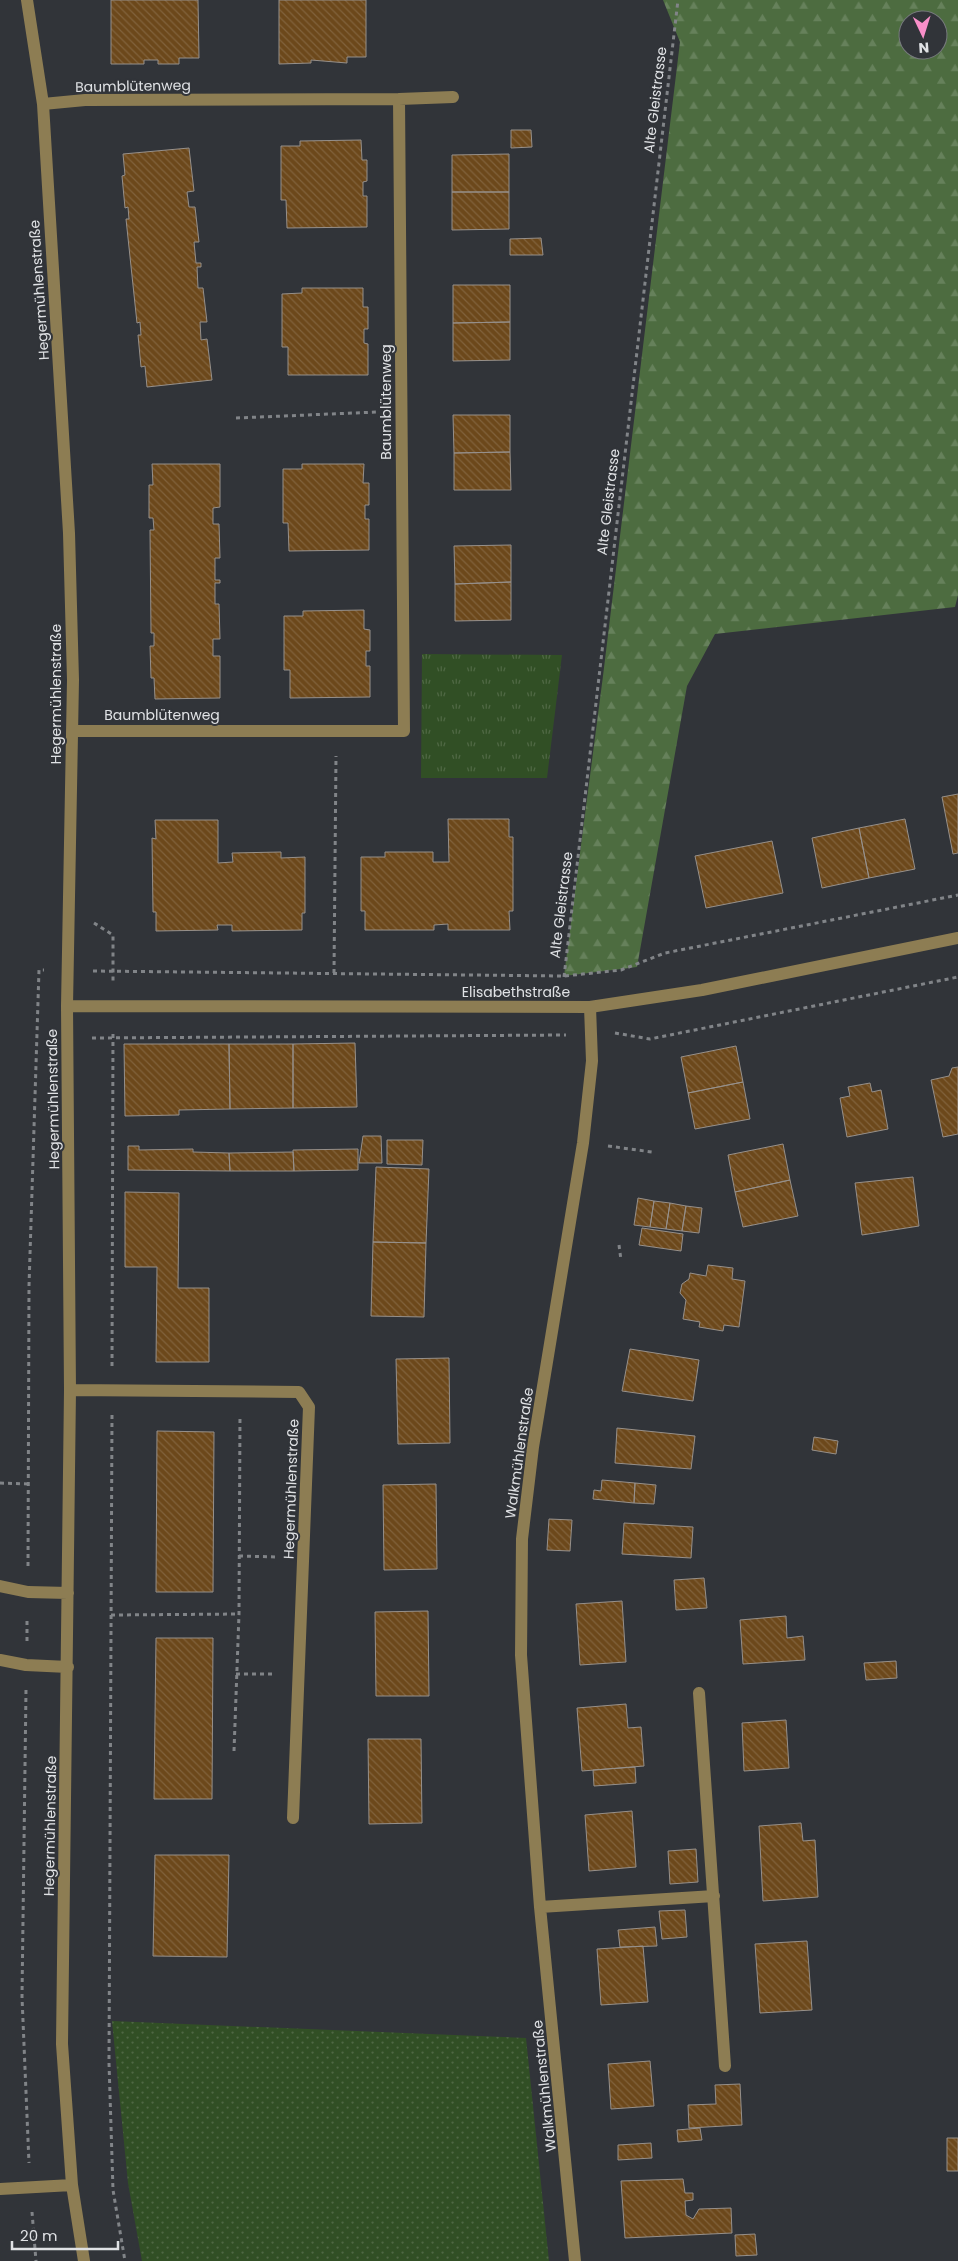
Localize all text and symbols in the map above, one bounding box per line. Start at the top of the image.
north arrow [898,10,948,60]
text: N [918,38,930,58]
street label: Alte Gleistrasse [639,45,671,154]
street label: Baumblütenweg [75,75,191,97]
street label: Hegermühlenstraße [24,219,54,361]
street label: Baumblütenweg [376,344,396,460]
street label: Alte Gleistrasse [592,447,624,556]
street label: Hegermühlenstraße [46,623,66,764]
street label: Baumblütenweg [104,705,220,725]
street label: Alte Gleistrasse [545,850,577,959]
street label: Elisabethstraße [462,982,570,1002]
street label: Hegermühlenstraße [42,1028,64,1169]
street label: Walkmühlenstraße [500,1386,538,1520]
street label: Hegermühlenstraße [279,1418,303,1560]
street label: Hegermühlenstraße [39,1755,61,1896]
street label: Walkmühlenstraße [527,2019,561,2153]
scale bar [12,2218,119,2250]
text: 20 m [20,2225,58,2246]

